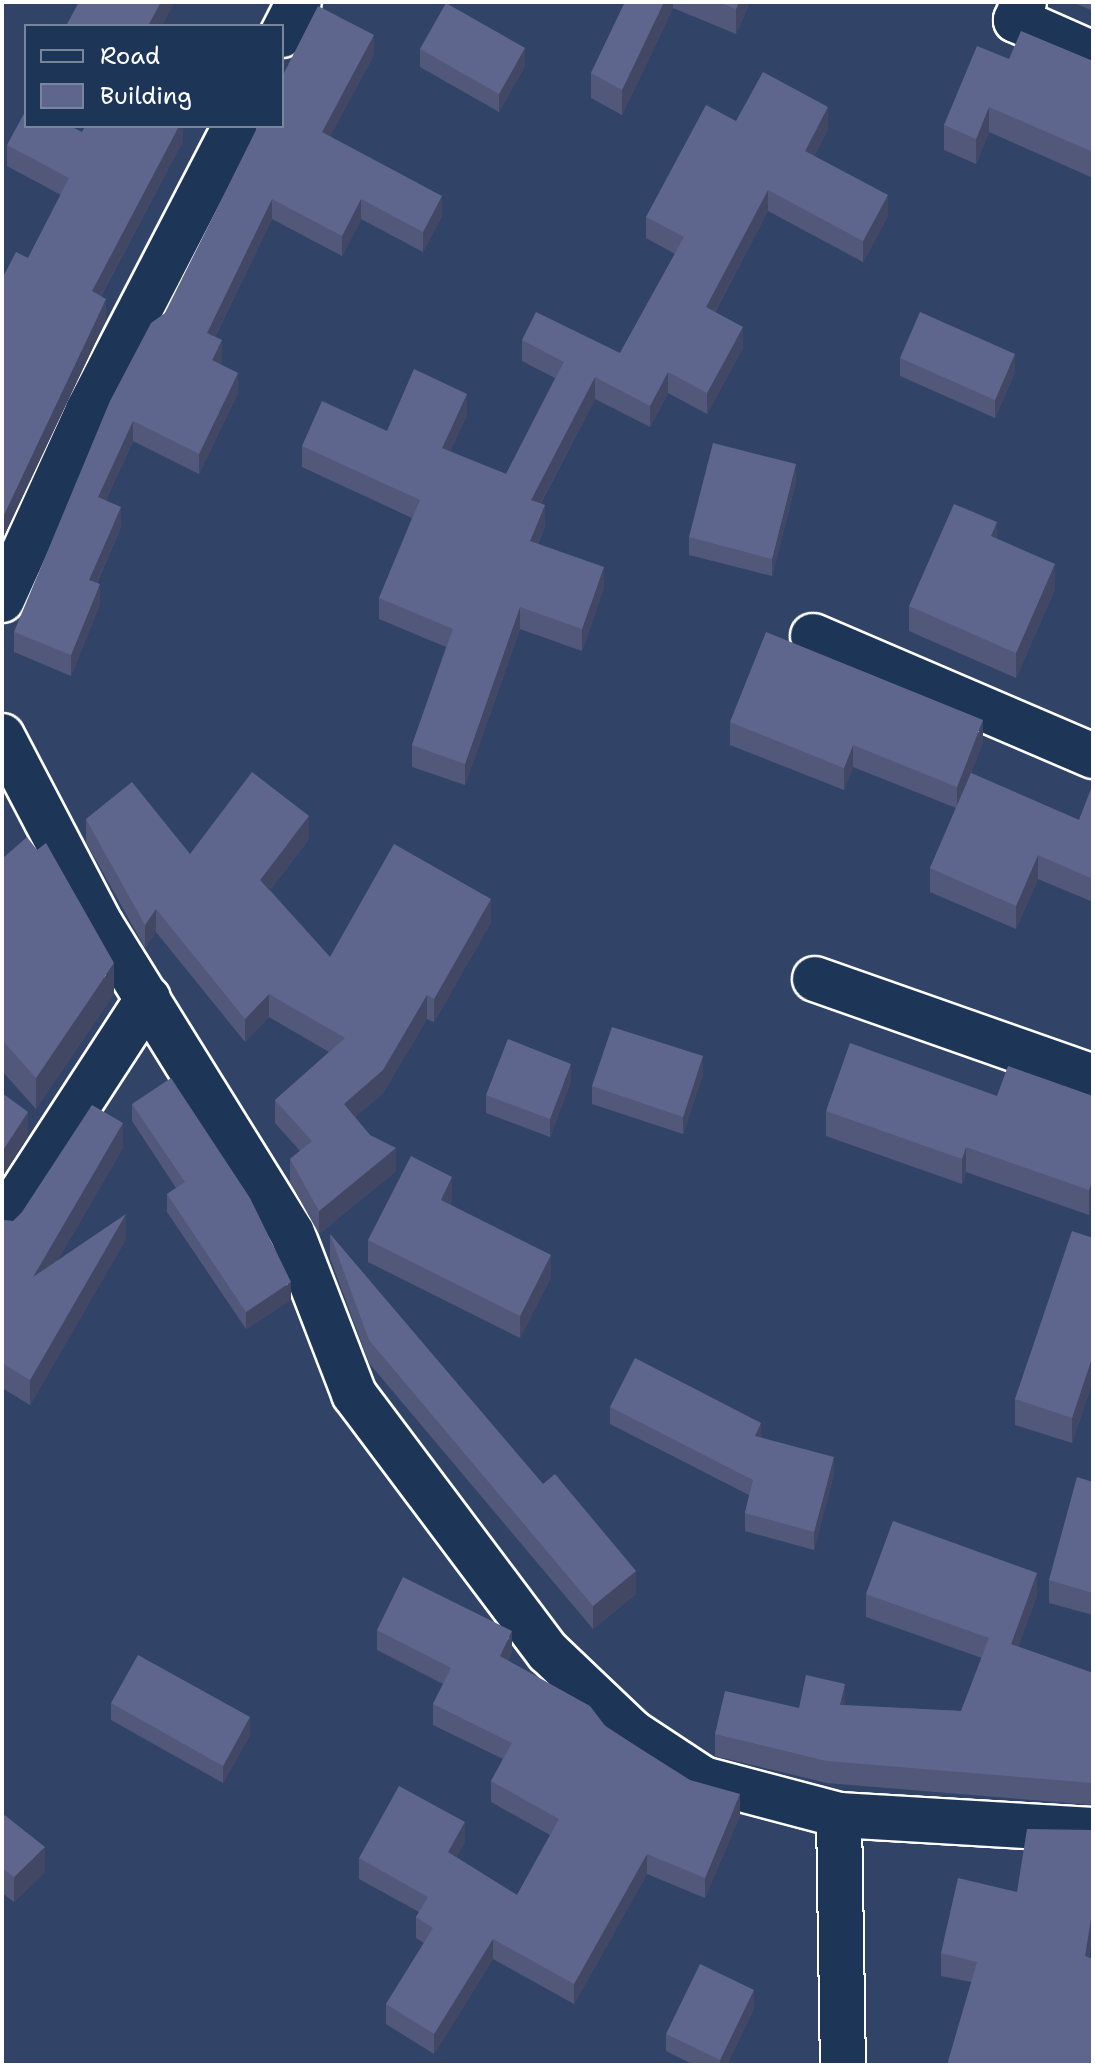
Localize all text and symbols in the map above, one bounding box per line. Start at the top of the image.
legend [24,24,284,128]
text: Road [100,40,160,72]
text: Building [100,80,192,112]

